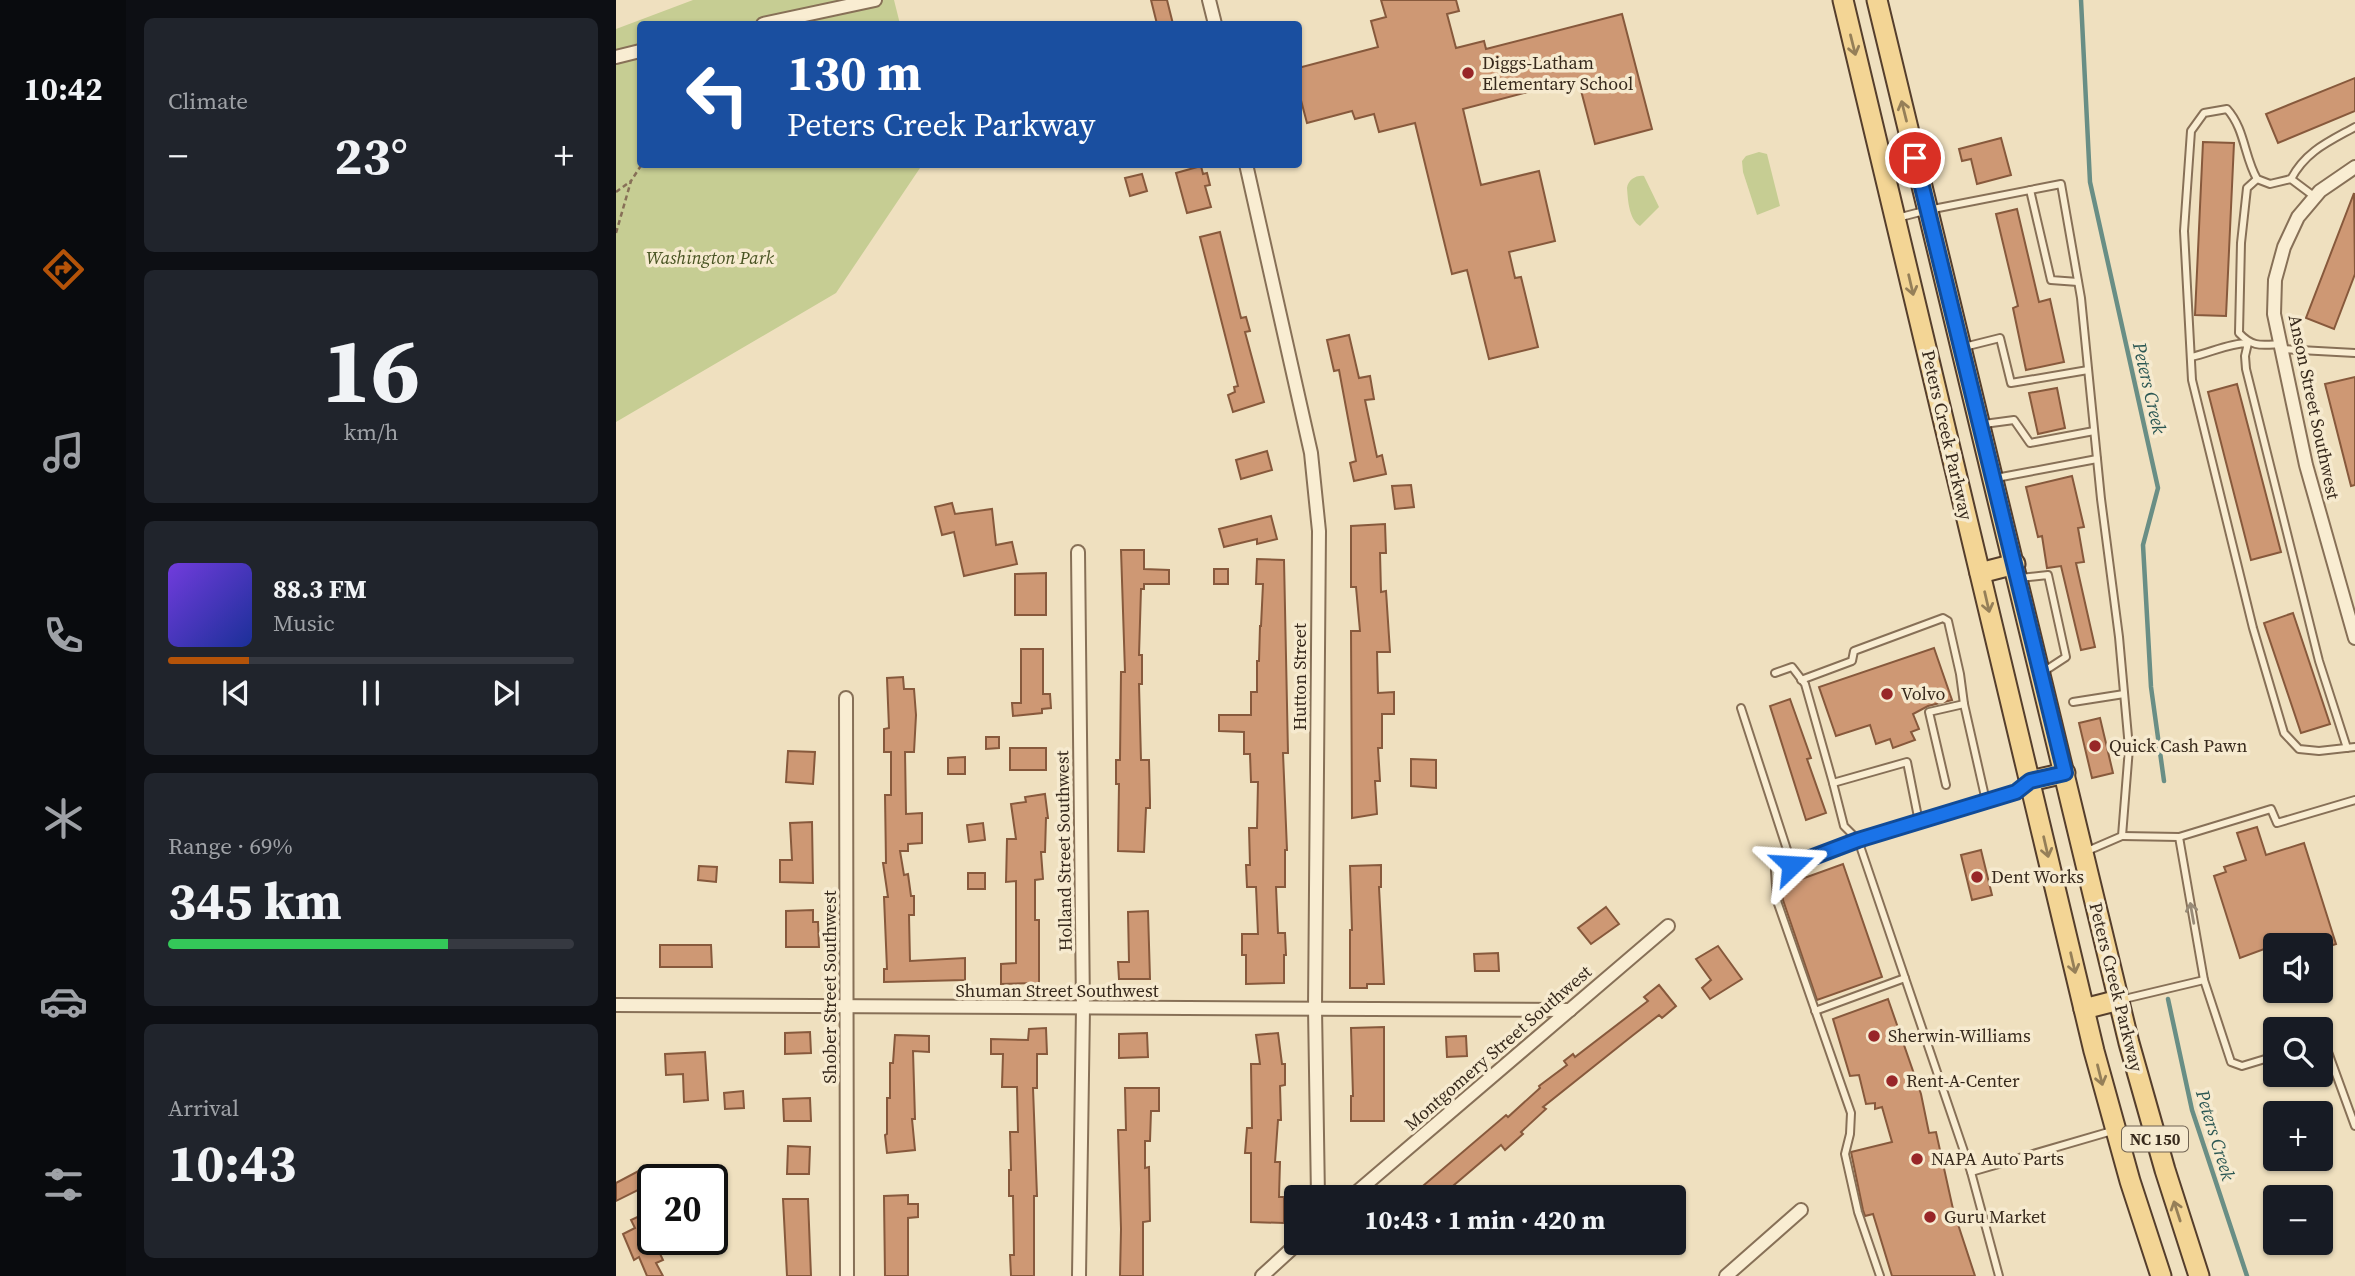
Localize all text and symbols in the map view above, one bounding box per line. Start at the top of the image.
one-way arrow [1847,33,1861,56]
text: 130 m [787,39,922,106]
icon: left [672,49,763,140]
place label: Diggs-Latham Elementary School [1482,50,1633,96]
marker: Diggs-Latham Elementary School [1460,65,1476,81]
text: 10:42 [24,67,102,111]
text: Climate [168,85,248,117]
one-way arrow [1897,100,1910,123]
text: Peters Creek Parkway [787,103,1095,147]
text: 23° [334,120,408,191]
pin [1885,128,1945,188]
text: − [168,130,188,182]
text: + [554,130,574,182]
icon: arrive [1896,139,1934,177]
icon: directions [39,245,88,294]
park label: Washington Park [646,245,775,270]
one-way arrow [1905,273,1918,296]
text: 16 [322,308,420,432]
street label: Anson Street Southwest [2283,312,2346,502]
water label: Peters Creek [2127,339,2173,436]
street label: Peters Creek Parkway [1916,348,1979,523]
text: km/h [344,416,398,448]
icon: music [39,428,88,477]
text: 88.3 FM [273,571,367,607]
one-way arrow [1981,590,1994,613]
text: Music [273,607,335,639]
icon: phone [39,611,88,660]
street label: Hutton Street [1287,623,1312,731]
icon: previous [217,674,255,712]
icon: pause [352,674,390,712]
icon: next [487,674,525,712]
place label: Volvo [1901,681,1945,706]
marker: Volvo [1879,686,1895,702]
place label: Quick Cash Pawn [2109,733,2248,758]
marker: Quick Cash Pawn [2087,738,2103,754]
street label: Holland Street Southwest [1049,750,1078,952]
icon: climate [39,794,88,843]
position arrow [1755,828,1829,902]
text: Range · 69% [168,830,293,862]
one-way arrow [2040,836,2053,858]
place label: Dent Works [1991,864,2084,889]
text: 345 km [168,865,342,936]
marker: Dent Works [1969,869,1985,885]
street label: Shober Street Southwest [817,890,842,1084]
street label: Peters Creek Parkway [2083,900,2150,1075]
one-way arrow [2185,902,2198,925]
map controls [2263,933,2333,1255]
button: sound [2263,933,2333,1003]
one-way arrow [2067,951,2080,974]
street label: Montgomery Street Southwest [1399,959,1597,1136]
icon: car [39,977,88,1026]
street label: Shuman Street Southwest [955,978,1159,1003]
button: search [2263,1017,2333,1087]
place label: Sherwin-Williams [1888,1023,2031,1048]
marker: Sherwin-Williams [1866,1028,1882,1044]
one-way arrow [2094,1063,2107,1086]
place label: Rent-A-Center [1906,1068,2020,1093]
marker: Rent-A-Center [1884,1073,1900,1089]
water label: Peters Creek [2190,1086,2242,1184]
text: Arrival [168,1092,239,1124]
button: + [2263,1101,2333,1171]
road number: NC 150 [2122,1126,2188,1152]
text: 10:43 [168,1127,296,1198]
place label: NAPA Auto Parts [1931,1146,2064,1171]
marker: NAPA Auto Parts [1909,1151,1925,1167]
icon: filters [39,1160,88,1209]
speed limit sign: 20 [637,1164,728,1255]
button: − [2263,1185,2333,1255]
one-way arrow [2170,1201,2183,1223]
text: 10:43 · 1 min · 420 m [1365,1202,1605,1238]
place label: Guru Market [1944,1204,2046,1229]
marker: Guru Market [1922,1209,1938,1225]

